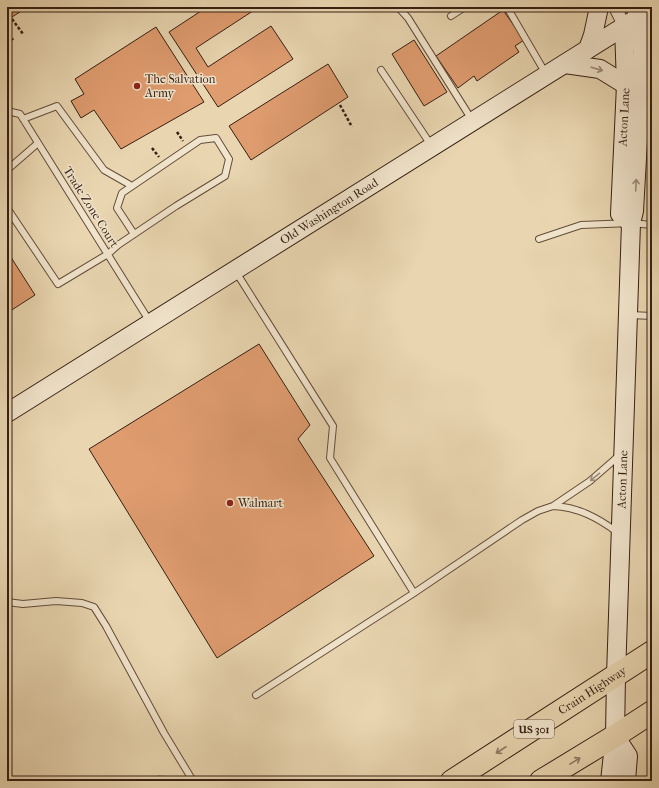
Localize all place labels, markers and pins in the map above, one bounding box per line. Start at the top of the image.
place label: The Salvation Army [144,72,216,100]
marker: The Salvation Army [132,81,142,91]
place label: Walmart [237,496,284,510]
marker: Walmart [225,498,235,508]

